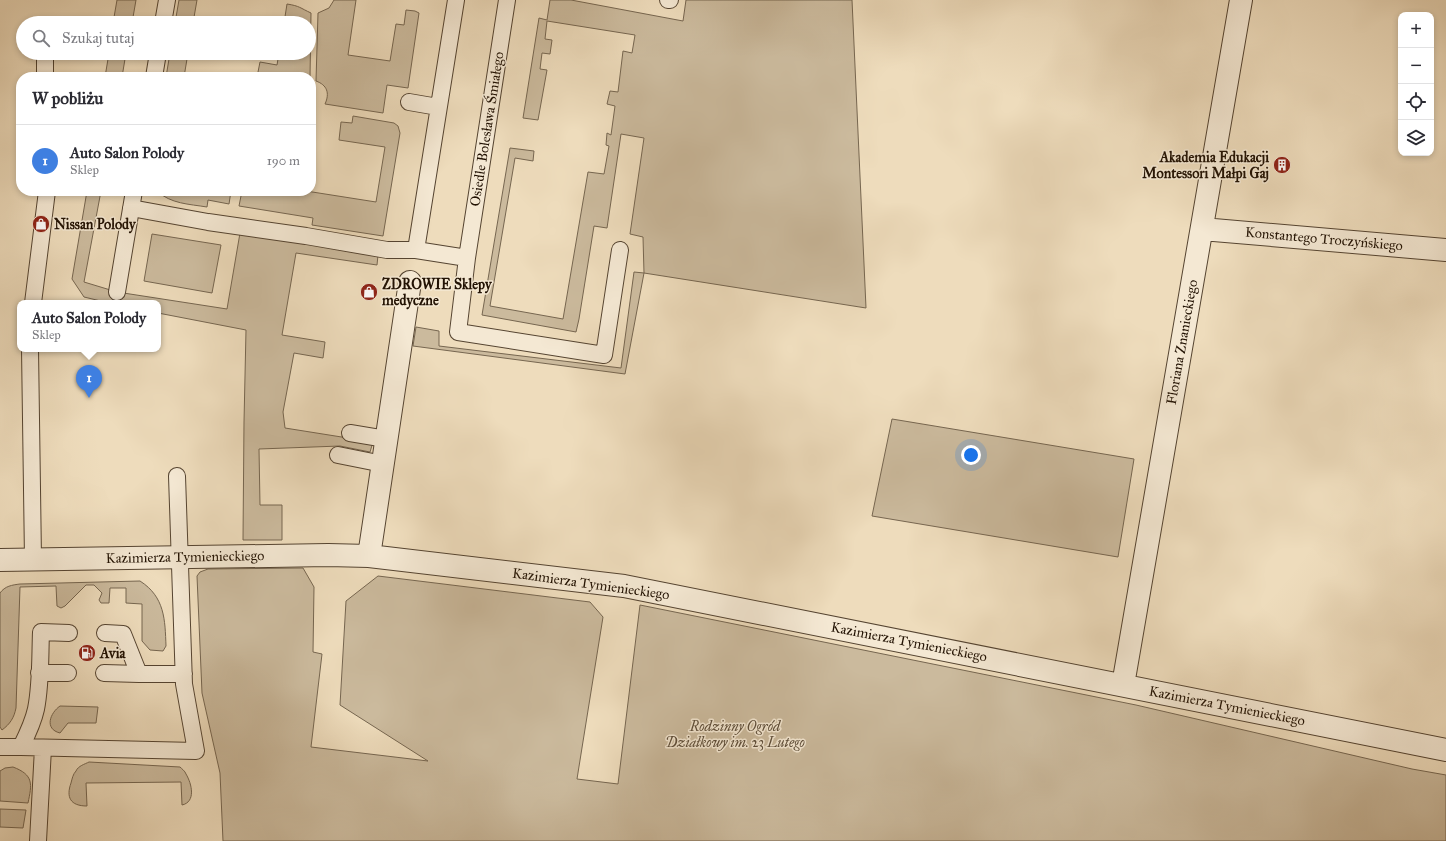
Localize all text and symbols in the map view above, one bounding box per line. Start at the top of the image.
map controls [1398,12,1434,156]
button: + [1398,12,1434,48]
search box [16,16,316,60]
icon: search [30,27,52,49]
text: Szukaj tutaj [62,29,134,47]
button: − [1398,48,1434,84]
street label: Osiedle Bolesława Śmiałego [464,50,508,208]
button: locate [1398,84,1434,120]
text: W pobliżu [32,88,103,109]
button: layers [1398,120,1434,156]
text: Auto Salon Polody [70,144,184,162]
place label: Akademia Edukacji Montessori Małpi Gaj [1142,149,1269,183]
text: 1 [42,153,48,169]
text: 190 m [267,153,300,169]
building icon: Akademia Edukacji Montessori Małpi Gaj [1272,155,1292,175]
text: Sklep [70,162,99,178]
shop icon: Nissan Polody [31,214,51,234]
place label: Nissan Polody [54,216,137,234]
street label: Konstantego Troczyńskiego [1244,224,1404,254]
place label: ZDROWIE Sklepy medyczne [381,276,493,310]
street label: Floriana Znanieckiego [1163,278,1201,406]
shop icon: ZDROWIE Sklepy medyczne [359,282,379,302]
popup [17,300,161,352]
text: Auto Salon Polody [32,309,146,327]
text: Sklep [32,327,61,343]
pin: 1 [76,365,102,398]
your location [961,445,981,465]
street label: Kazimierza Tymienieckiego [106,547,264,567]
street label: Kazimierza Tymienieckiego [511,565,671,603]
street label: Kazimierza Tymienieckiego [830,619,988,665]
fuel station icon: Avia [77,643,97,663]
place label: Avia [99,645,126,662]
street label: Kazimierza Tymienieckiego [1148,683,1306,729]
park label: Rodzinny Ogród Działkowy im. 23 Lutego [665,718,805,751]

